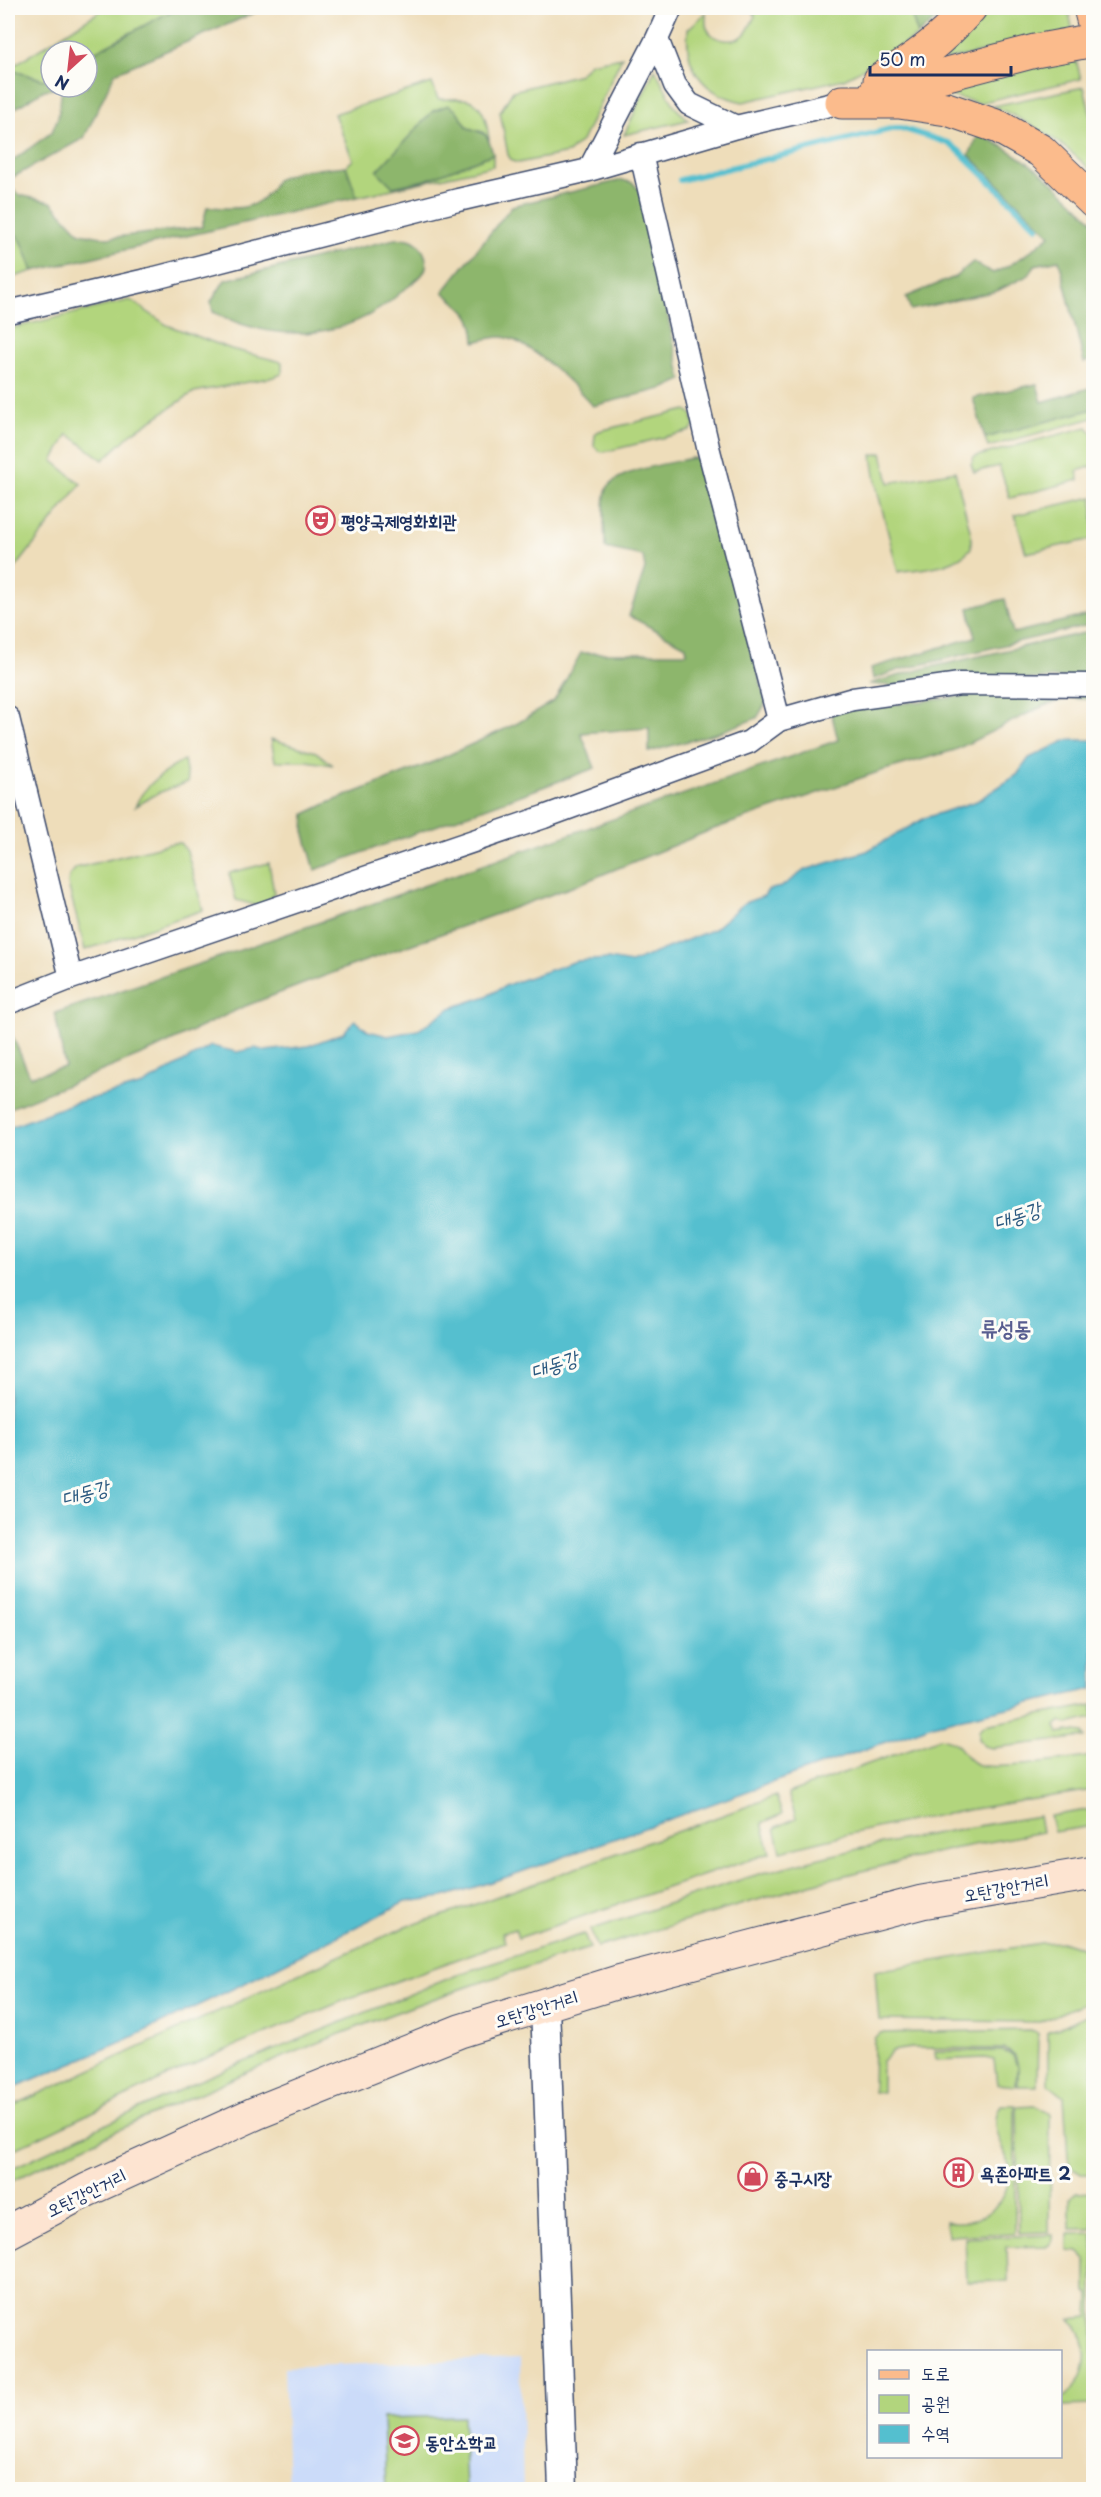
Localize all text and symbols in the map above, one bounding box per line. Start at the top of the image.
north arrow [39,39,99,99]
scale bar [870,39,1011,77]
text: 50 m [879,45,926,72]
text: N [51,70,73,97]
theatre icon: 평양국제영화회관 [304,504,336,536]
place label: 평양국제영화회관 [341,507,457,534]
water label: 대동강 [989,1192,1047,1237]
district label: 류성동 [981,1311,1031,1343]
water label: 대동강 [526,1341,584,1386]
water label: 대동강 [58,1471,115,1513]
street label: 오탄강안거리 [961,1866,1051,1908]
street label: 오탄강안거리 [490,1982,582,2034]
building icon: 욕존아파트 2 [943,2156,975,2188]
place label: 욕존아파트 2 [980,2159,1071,2186]
street label: 오탄강안거리 [41,2161,131,2223]
shop icon: 중구시장 [737,2161,769,2193]
place label: 중구시장 [774,2164,832,2191]
legend [867,2350,1062,2458]
text: 도로 [921,2359,950,2386]
text: 공원 [921,2389,950,2416]
text: 수역 [921,2419,950,2446]
school or university icon: 동안소학교 [388,2425,420,2457]
place label: 동안소학교 [425,2428,497,2455]

